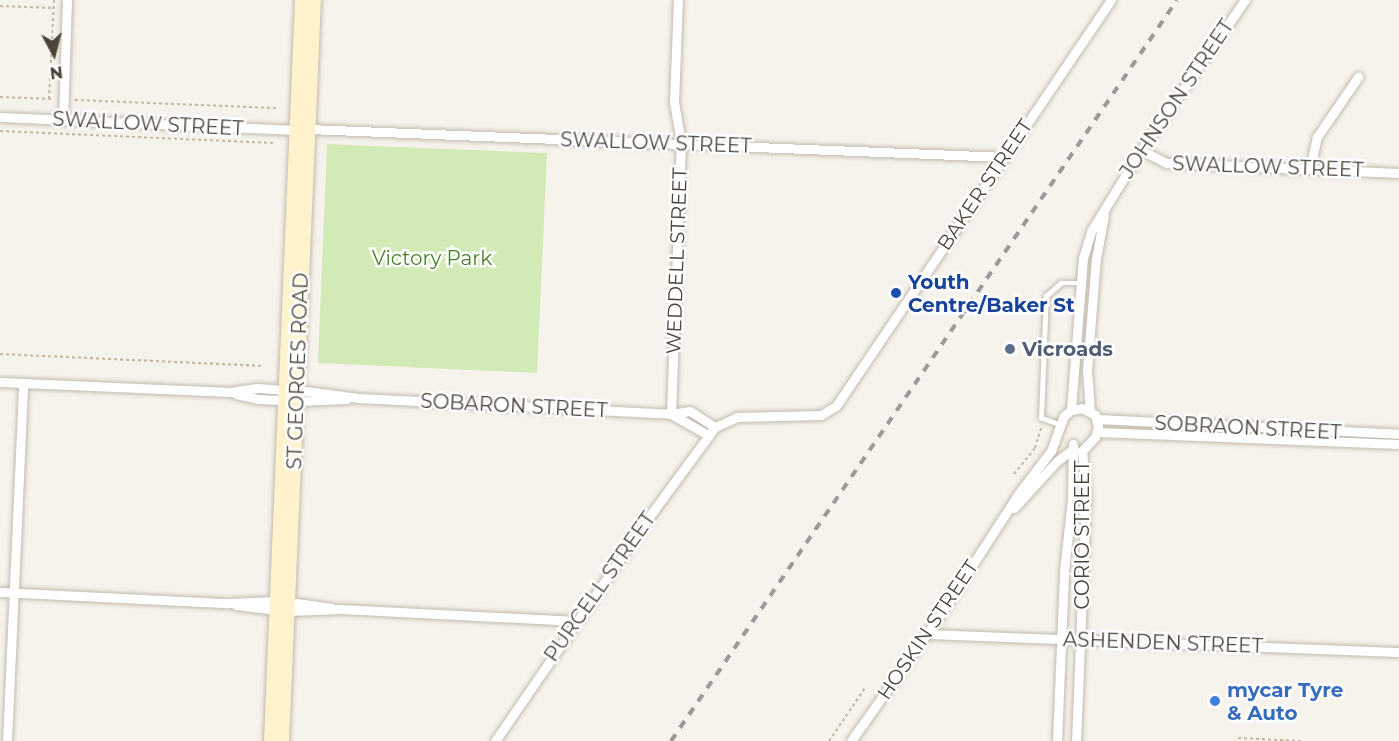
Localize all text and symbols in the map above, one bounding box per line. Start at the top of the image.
street label: JOHNSON STREET [1115,15,1239,183]
north arrow [24,24,84,84]
text: N [49,62,64,83]
street label: SWALLOW STREET [52,107,244,141]
street label: BAKER STREET [932,115,1038,255]
street label: SWALLOW STREET [560,128,752,158]
street label: SWALLOW STREET [1172,152,1364,182]
street label: WEDDELL STREET [662,167,692,355]
park label: Victory Park [372,246,492,270]
place label: Youth Centre/Baker St [908,270,1075,317]
street label: ST GEORGES ROAD [283,272,313,470]
marker: Youth Centre/Baker St [889,286,903,300]
place label: Vicroads [1022,337,1113,361]
marker: Vicroads [1003,342,1017,356]
street label: SOBARON STREET [420,389,608,423]
street label: SOBRAON STREET [1154,411,1342,445]
street label: CORIO STREET [1070,460,1094,610]
street label: PURCELL STREET [539,508,661,666]
street label: HOSKIN STREET [872,556,984,704]
street label: ASHENDEN STREET [1063,628,1263,658]
place label: mycar Tyre & Auto [1227,678,1343,725]
marker: mycar Tyre & Auto [1208,694,1222,708]

